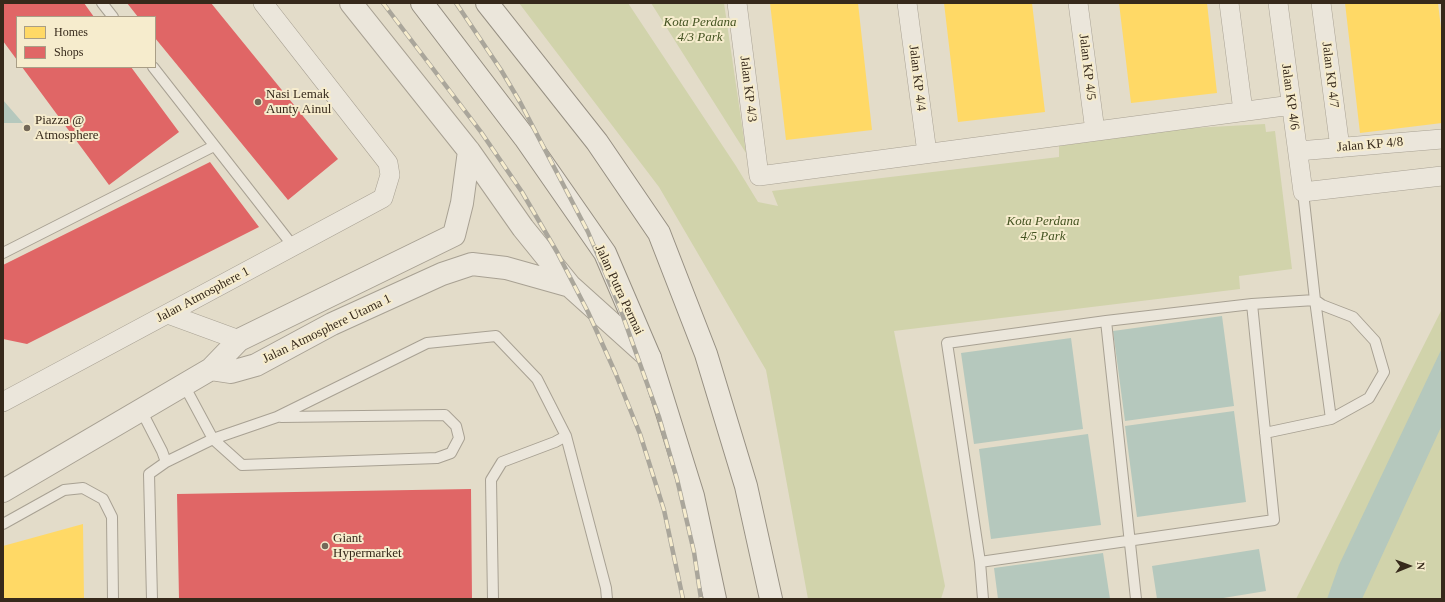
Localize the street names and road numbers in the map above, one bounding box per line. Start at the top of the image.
street label: Jalan KP 4/5 [1075,33,1099,101]
street label: Jalan KP 4/7 [1318,41,1342,109]
street label: Jalan KP 4/4 [905,44,929,112]
street label: Jalan KP 4/3 [736,55,760,123]
street label: Jalan KP 4/6 [1278,63,1302,131]
street label: Jalan KP 4/8 [1336,134,1404,156]
street label: Jalan Putra Permai [591,243,647,337]
street label: Jalan Atmosphere 1 [154,264,252,326]
street label: Jalan Atmosphere Utama 1 [260,291,394,367]

